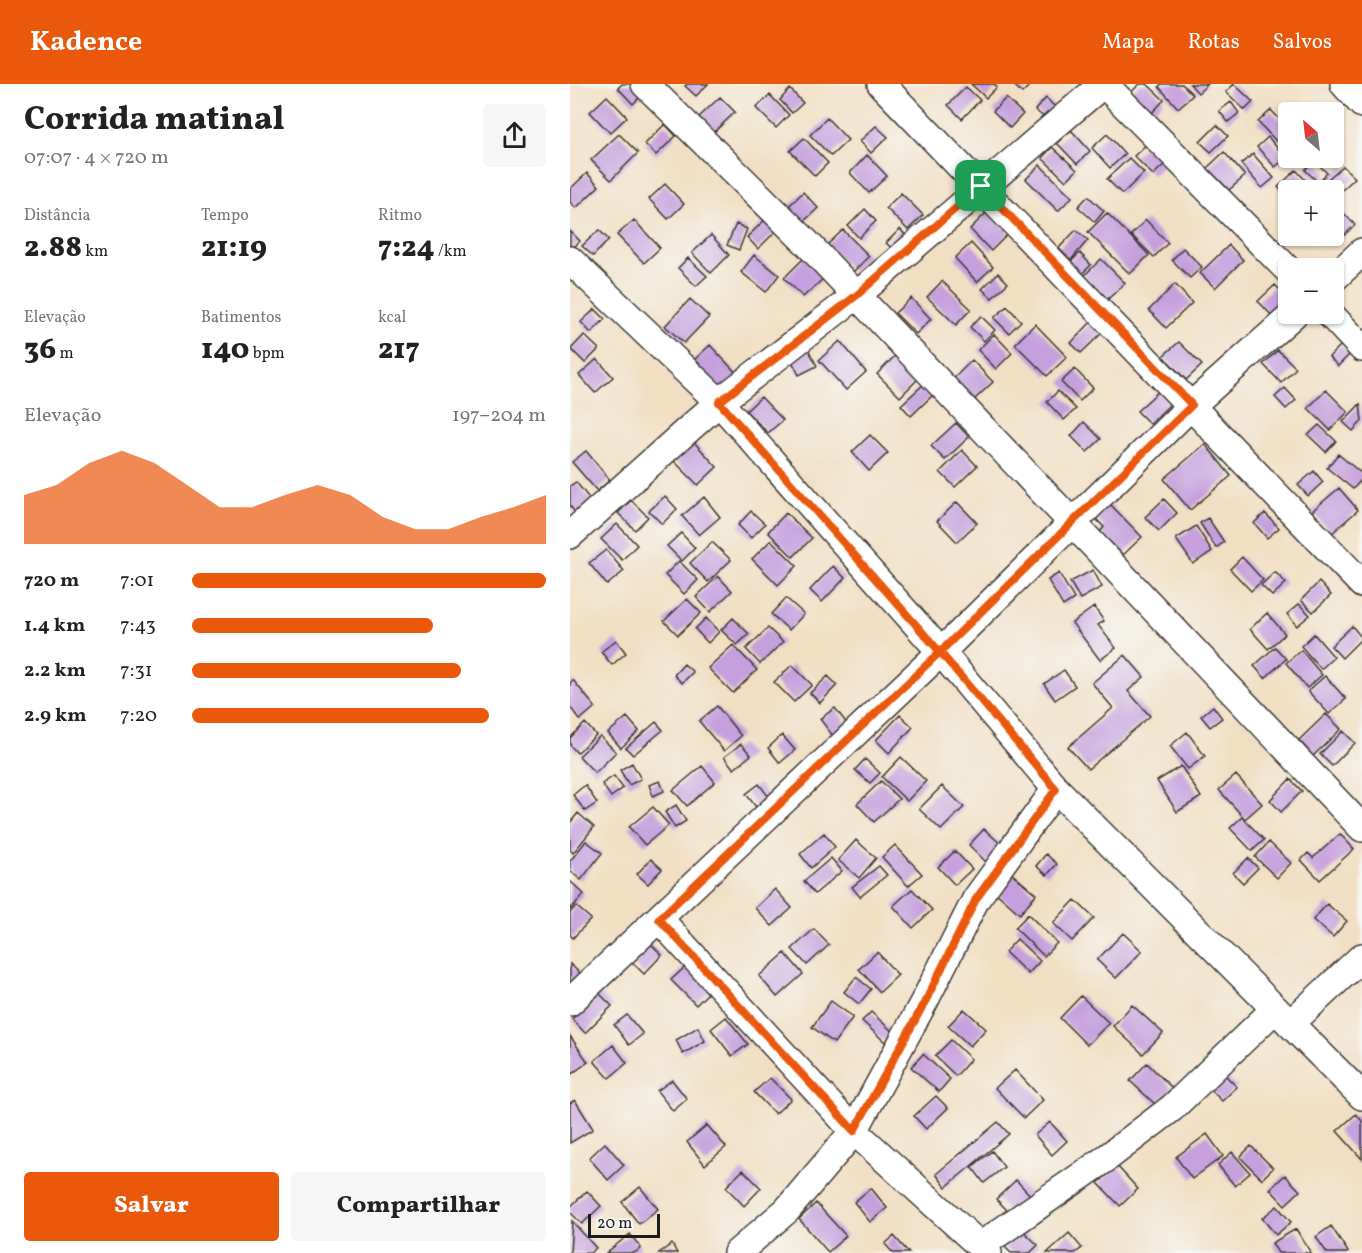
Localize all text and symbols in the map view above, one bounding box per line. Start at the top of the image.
text: Kadence [30,23,142,62]
text: Mapa [1102,28,1155,57]
text: Rotas [1188,28,1240,57]
text: Salvos [1273,28,1332,57]
text: Corrida matinal [24,98,285,144]
north arrow [1278,102,1344,168]
map controls [1278,102,1344,324]
button: share [483,104,546,167]
text: 07:07 · 4 × 720 m [24,144,169,172]
pin [955,160,1006,211]
icon: arrive [964,169,997,202]
button: + [1278,180,1344,246]
text: Distância [24,205,90,227]
text: Tempo [201,205,249,227]
text: Ritmo [378,205,422,227]
text: 2.88 [24,227,82,269]
text: 21:19 [201,227,267,269]
text: 7:24 [378,227,435,269]
text: km [82,241,108,263]
text: /km [435,241,467,263]
button: − [1278,258,1344,324]
text: Elevação [24,307,86,329]
text: Batimentos [201,307,281,329]
text: kcal [378,307,406,329]
text: 36 [24,329,56,371]
text: 140 [201,329,249,371]
text: 217 [378,329,420,371]
text: m [56,343,74,365]
text: bpm [249,343,285,365]
text: Elevação [24,402,101,430]
text: 197–204 m [452,402,546,430]
text: 720 m [24,567,79,595]
text: 7:01 [120,567,154,595]
text: 1.4 km [24,612,85,640]
text: 7:43 [120,612,156,640]
text: 2.2 km [24,657,86,685]
text: 7:31 [120,657,152,685]
text: 2.9 km [24,702,87,730]
text: 7:20 [120,702,157,730]
button: Salvar [24,1172,279,1241]
button: Compartilhar [291,1172,546,1241]
scale bar [588,1211,660,1238]
text: 20 m [597,1213,632,1235]

